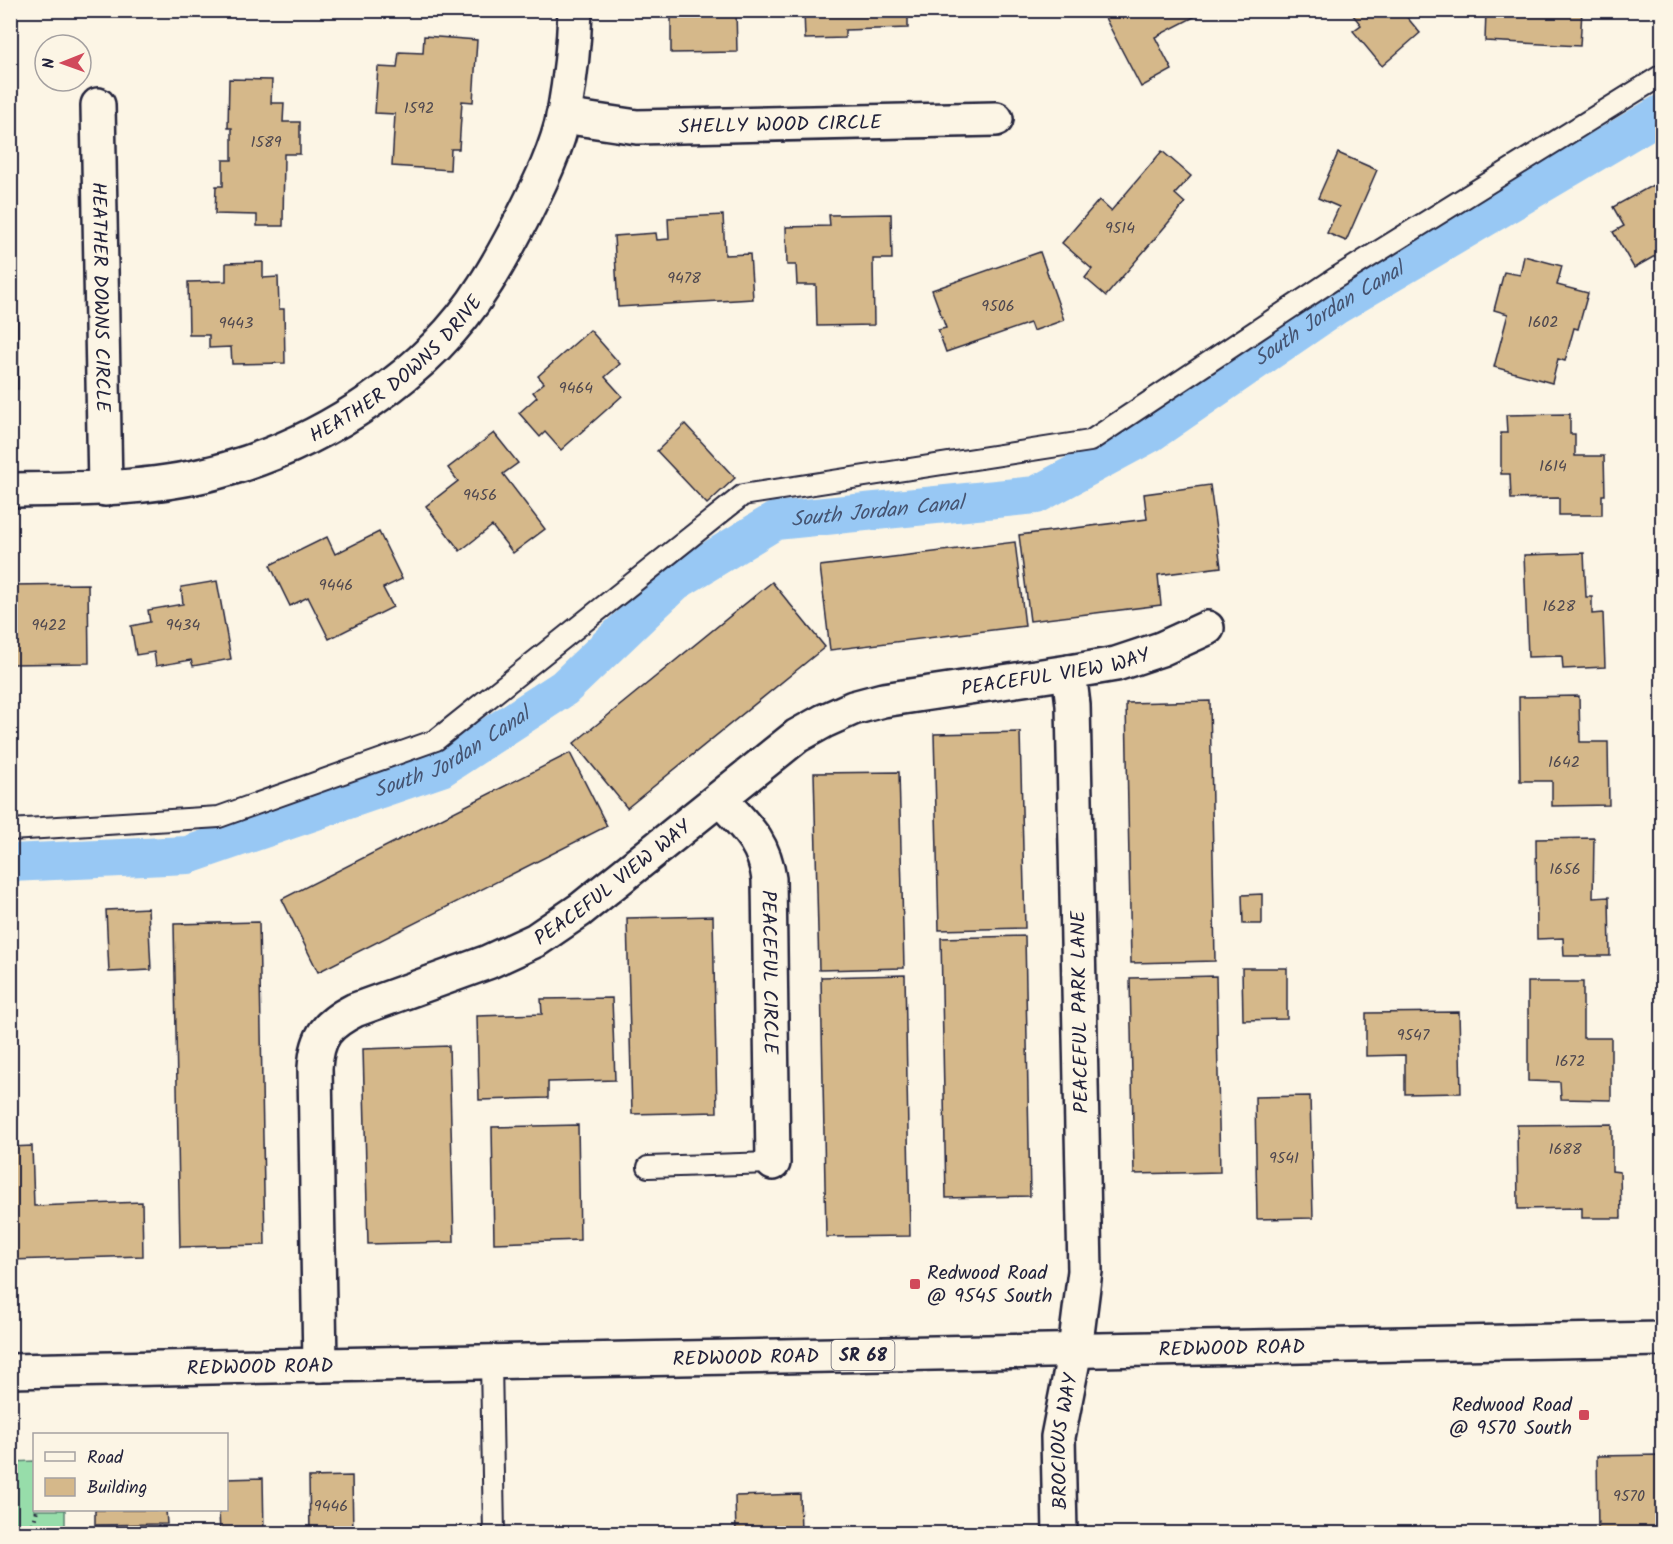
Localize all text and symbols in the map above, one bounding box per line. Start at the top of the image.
north arrow [33,33,93,93]
text: N [37,58,62,69]
house number: 1592 [404,96,434,121]
street label: SHELLY WOOD CIRCLE [679,108,883,144]
house number: 1589 [250,130,282,155]
street label: HEATHER DOWNS CIRCLE [81,182,118,414]
house number: 9514 [1105,216,1135,241]
water label: South Jordan Canal [1247,252,1414,376]
house number: 9478 [667,266,701,291]
street label: HEATHER DOWNS DRIVE [304,288,492,452]
house number: 9506 [981,294,1015,319]
house number: 1602 [1527,310,1559,335]
house number: 9443 [219,311,253,336]
house number: 9464 [559,376,593,401]
house number: 1614 [1539,454,1567,479]
house number: 9456 [463,483,497,508]
water label: South Jordan Canal [790,487,969,537]
house number: 9446 [319,573,353,598]
house number: 1628 [1543,594,1576,619]
house number: 9422 [31,613,67,638]
house number: 9434 [166,613,200,638]
street label: PEACEFUL VIEW WAY [959,639,1156,706]
water label: South Jordan Canal [369,697,540,808]
house number: 1642 [1548,750,1580,775]
street label: PEACEFUL VIEW WAY [528,812,700,955]
house number: 1656 [1549,857,1581,882]
street label: PEACEFUL CIRCLE [751,890,785,1056]
street label: PEACEFUL PARK LANE [1063,909,1099,1114]
house number: 9547 [1397,1023,1430,1048]
house number: 1672 [1555,1049,1585,1074]
house number: 1688 [1548,1137,1582,1162]
house number: 9541 [1269,1146,1299,1171]
place label: Redwood Road @ 9545 South [927,1258,1052,1313]
marker: Redwood Road @ 9545 South [908,1277,922,1291]
street label: REDWOOD ROAD [1158,1332,1305,1367]
road number: SR 68 [832,1340,894,1370]
street label: REDWOOD ROAD [672,1341,820,1376]
street label: REDWOOD ROAD [186,1351,334,1386]
street label: BROCIOUS WAY [1043,1370,1088,1510]
place label: Redwood Road @ 9570 South [1449,1390,1573,1445]
marker: Redwood Road @ 9570 South [1577,1408,1591,1422]
legend [33,1433,228,1511]
text: Road [87,1444,124,1473]
text: Building [87,1474,147,1503]
house number: 9570 [1613,1484,1645,1509]
house number: 9446 [314,1494,348,1519]

